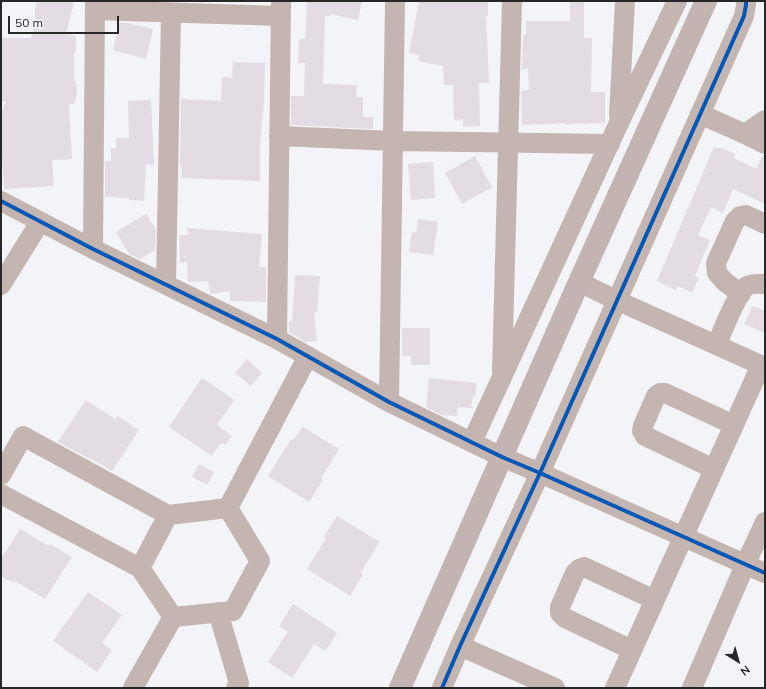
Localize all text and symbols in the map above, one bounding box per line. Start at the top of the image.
scale bar [10,8,121,34]
text: 50 m [15,15,43,30]
north arrow [718,641,758,681]
text: N [738,662,753,679]

